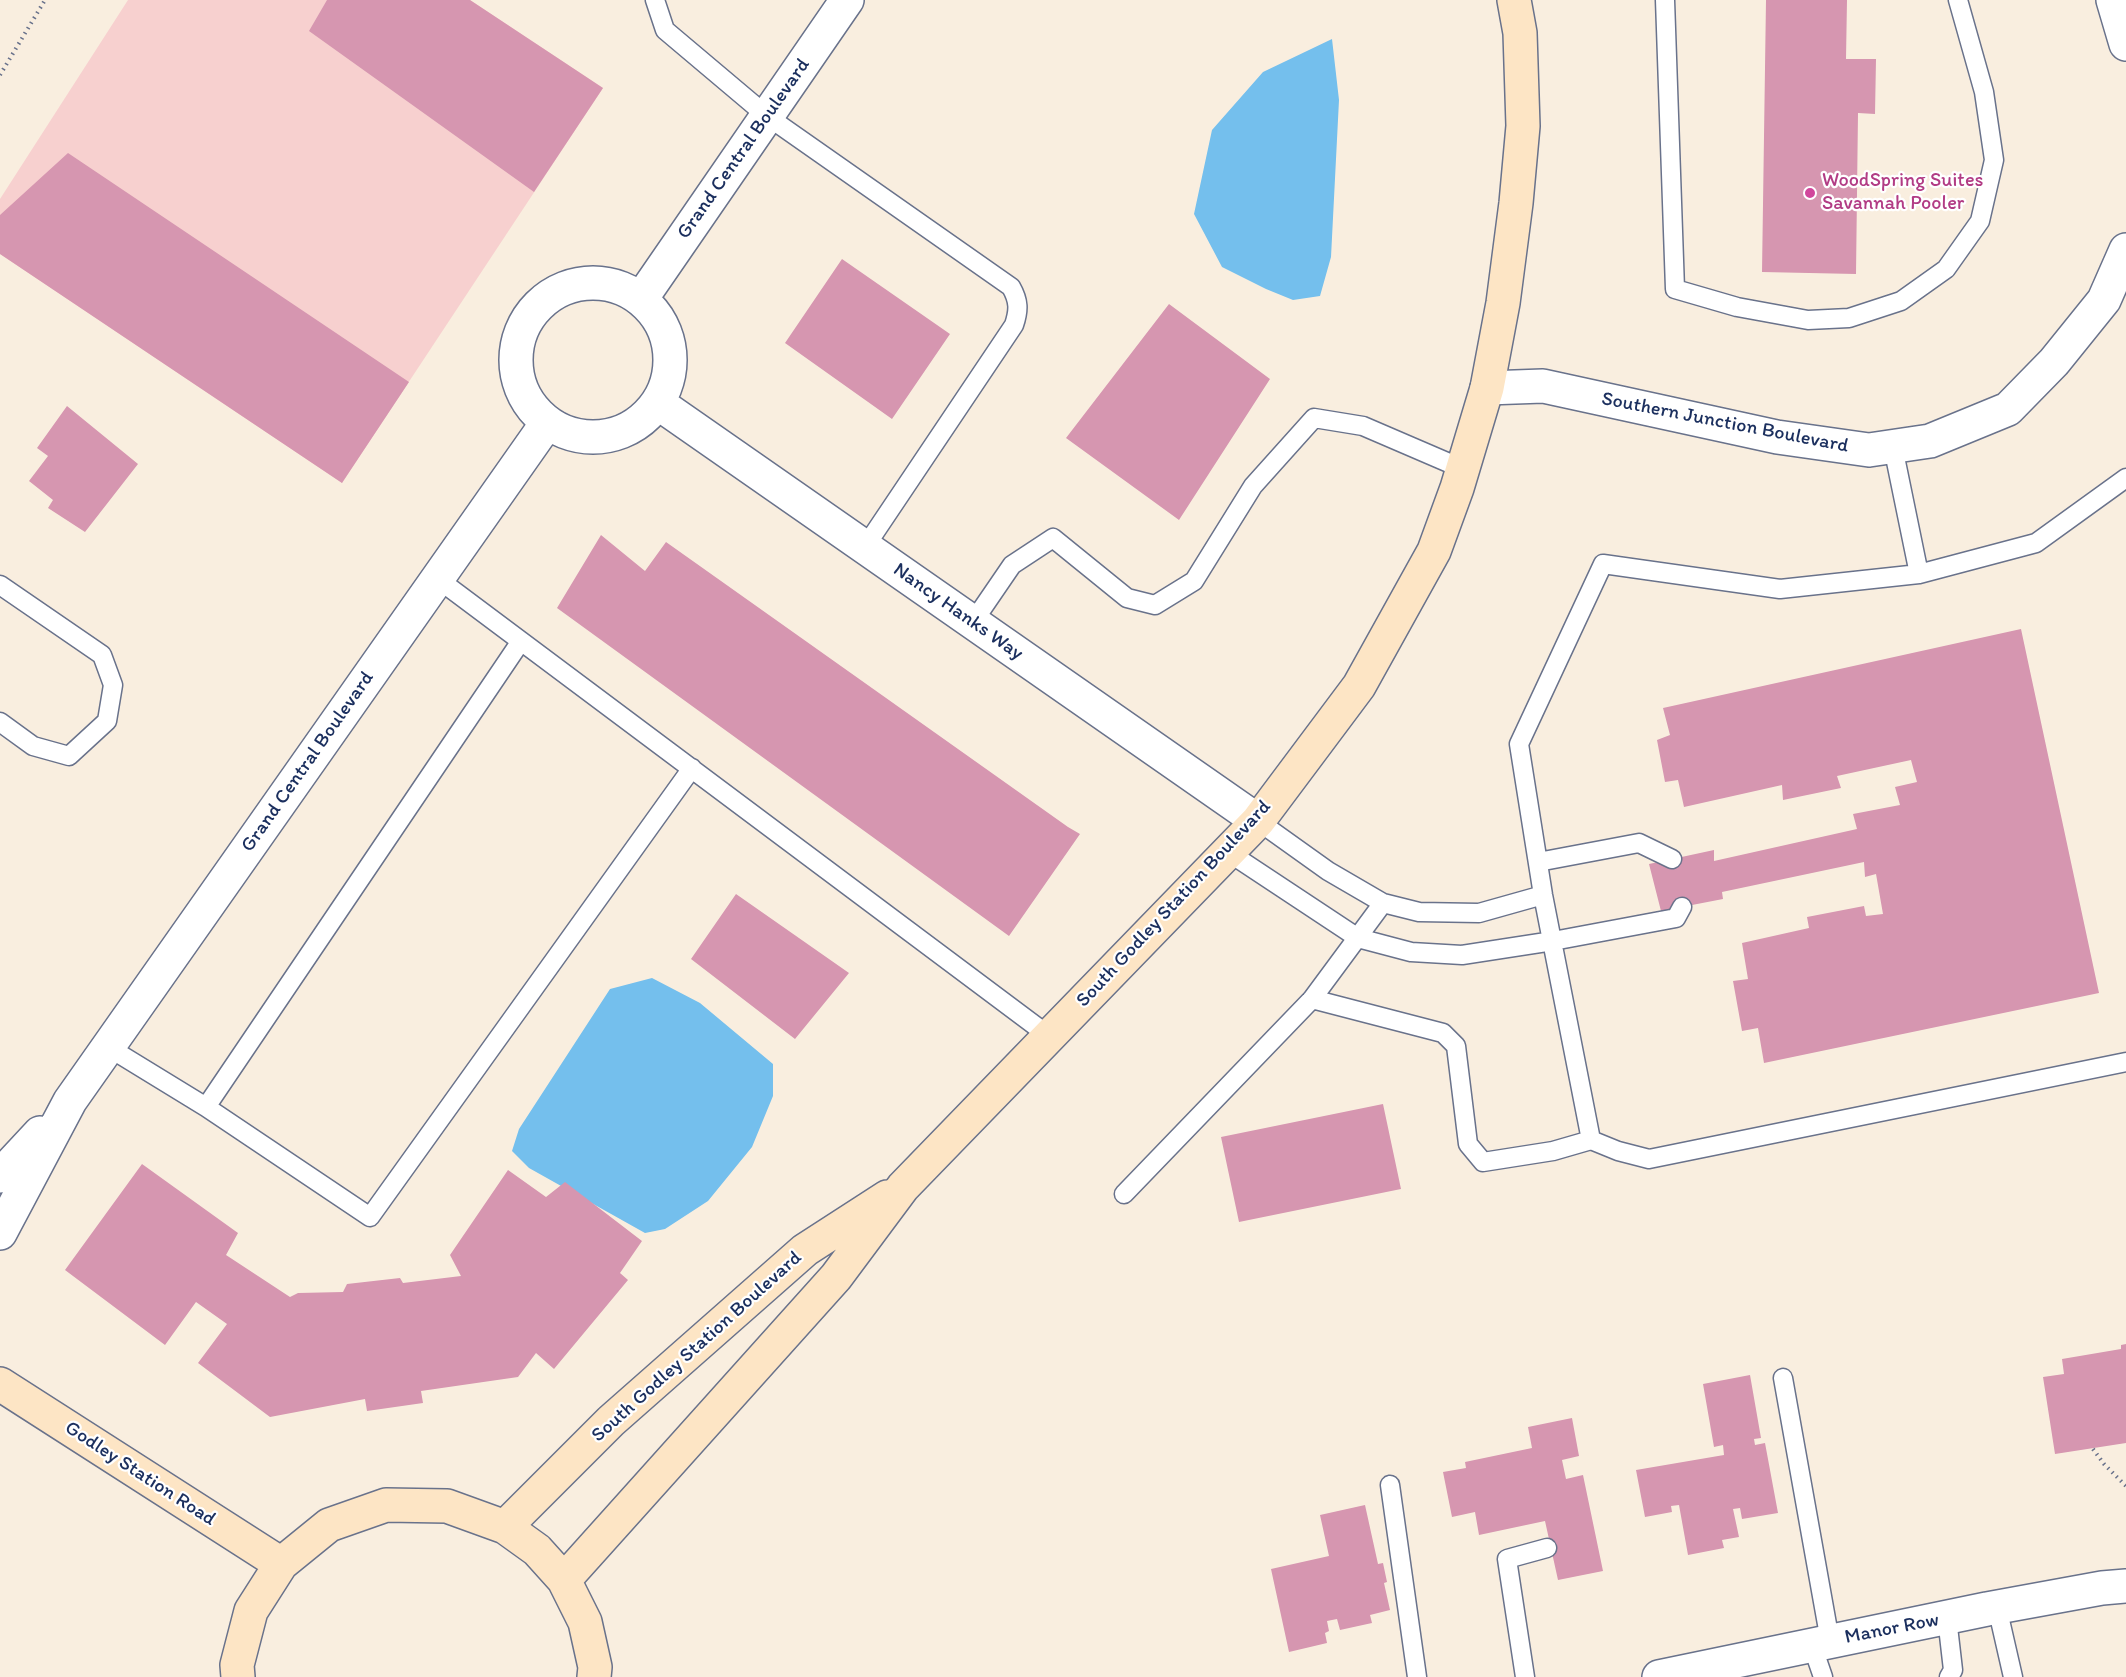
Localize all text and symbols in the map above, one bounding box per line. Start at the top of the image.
street label: Grand Central Boulevard [672,54,816,244]
place label: WoodSpring Suites Savannah Pooler [1822,169,1983,216]
marker: WoodSpring Suites Savannah Pooler [1803,186,1817,200]
street label: Southern Junction Boulevard [1599,387,1851,459]
street label: Nancy Hanks Way [888,558,1028,666]
street label: Grand Central Boulevard [236,667,380,857]
street label: South Godley Station Boulevard [1072,795,1276,1013]
street label: South Godley Station Boulevard [587,1246,807,1448]
street label: Godley Station Road [60,1416,220,1532]
street label: Manor Row [1843,1608,1941,1650]

